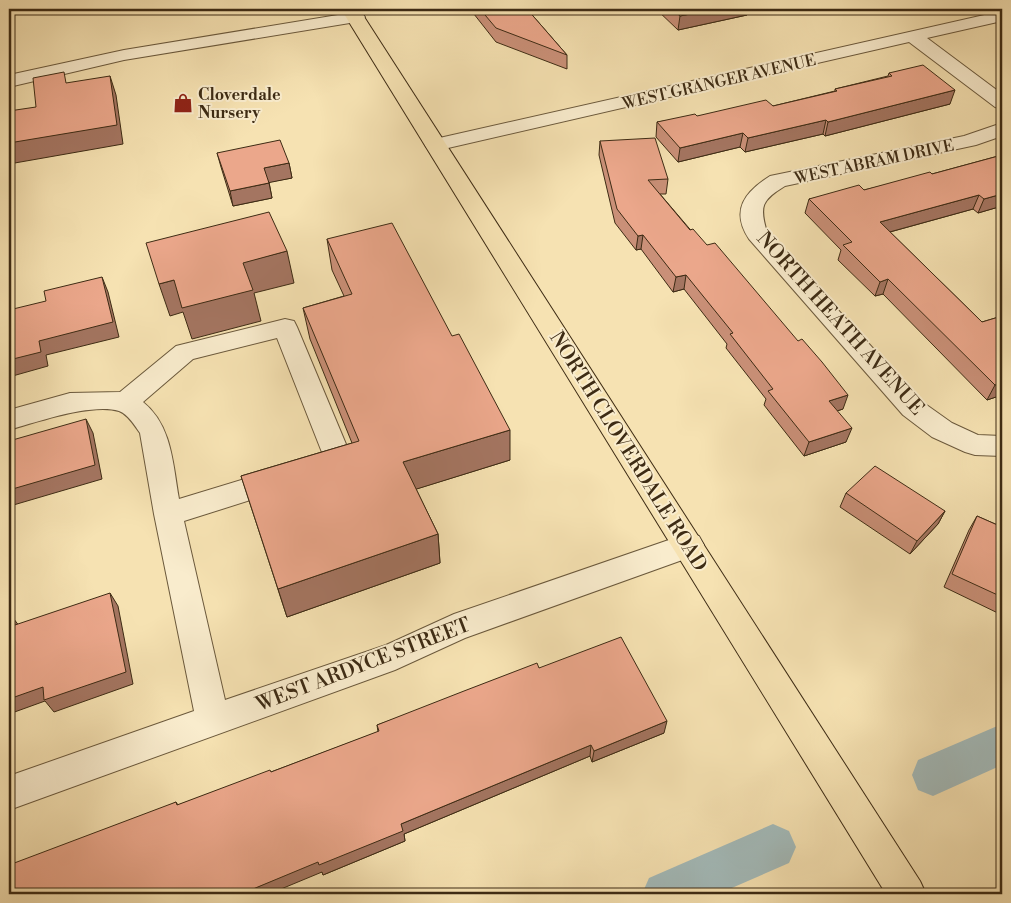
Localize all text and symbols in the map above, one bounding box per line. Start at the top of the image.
street label: WEST GRANGER AVENUE [619,50,818,114]
place label: Cloverdale Nursery [198,85,281,123]
shop icon: Cloverdale Nursery [172,92,194,114]
street label: WEST ABRAM DRIVE [792,135,956,189]
street label: NORTH HEATH AVENUE [751,227,929,421]
street label: NORTH CLOVERDALE ROAD [543,327,712,576]
street label: WEST ARDYCE STREET [252,613,474,718]

